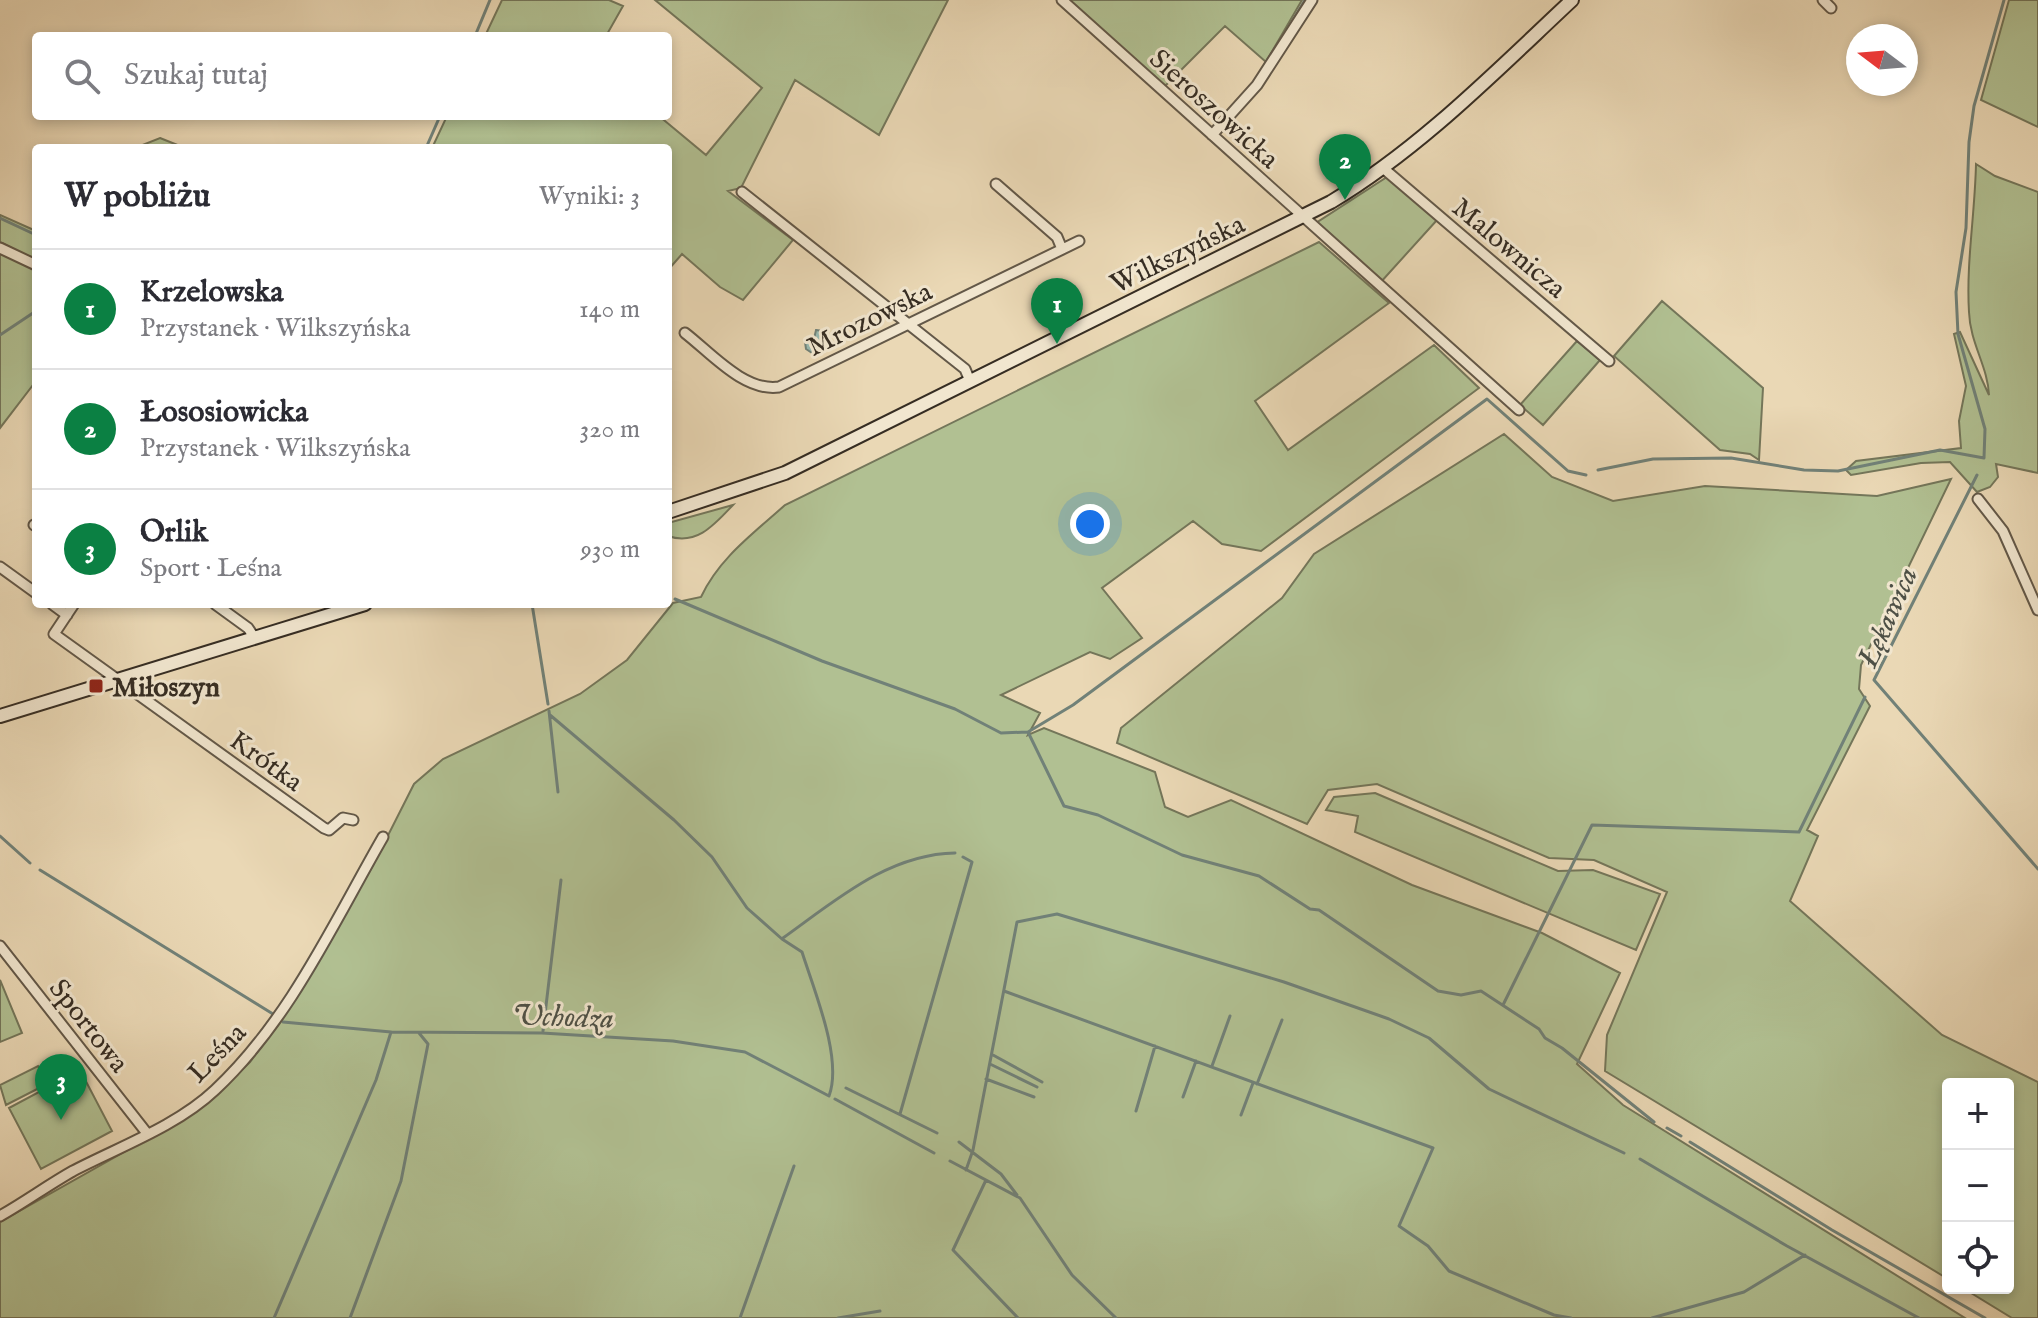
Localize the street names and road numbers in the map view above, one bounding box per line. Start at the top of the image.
street label: Sieroszowicka [1141,43,1286,178]
street label: Malownicza [1444,191,1573,307]
street label: Wilkszyńska [1105,207,1252,303]
street label: Mrozowska [802,275,939,366]
street label: Krótka [222,724,310,801]
street label: Sportowa [40,973,136,1081]
street label: Leśna [181,1016,255,1091]

